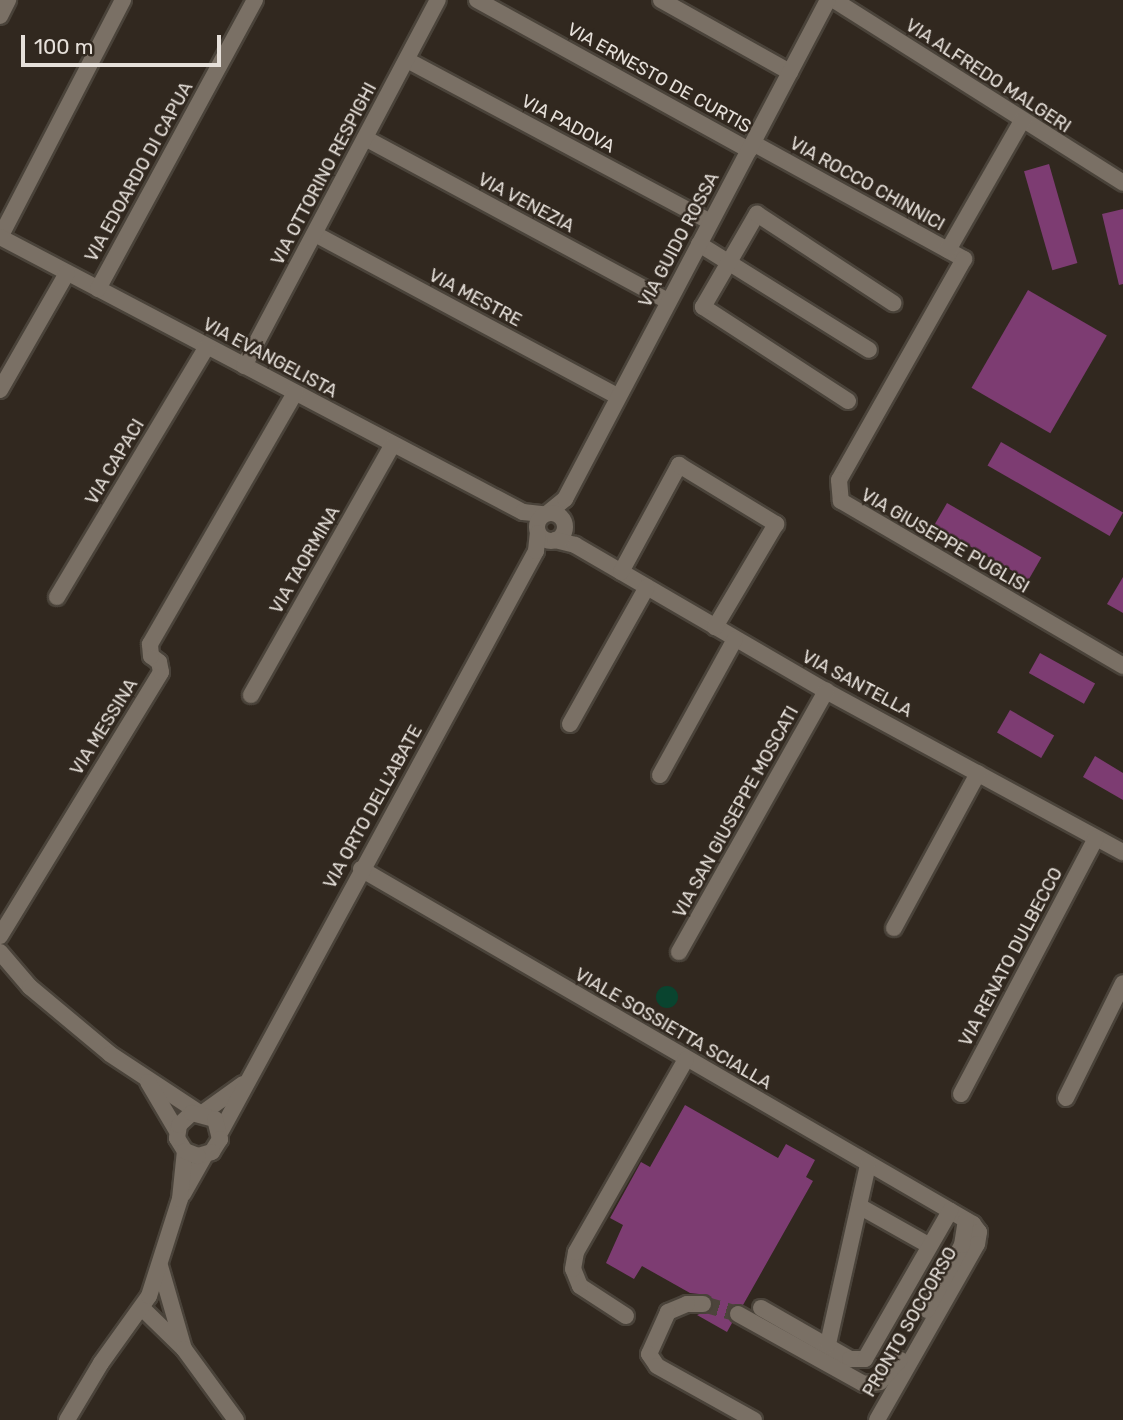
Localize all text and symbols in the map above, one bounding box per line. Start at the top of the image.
street label: VIA ALFREDO MALGERI [901,14,1075,138]
street label: VIA ERNESTO DE CURTIS [563,18,755,138]
scale bar [24,21,224,65]
text: 100 m [34,34,93,59]
street label: VIA EDOARDO DI CAPUA [80,78,198,266]
street label: VIA OTTORINO RESPIGHI [267,79,381,269]
street label: VIA PADOVA [517,90,619,158]
street label: VIA ROCCO CHINNICI [786,132,948,236]
street label: VIA VENEZIA [474,168,578,238]
street label: VIA GUIDO ROSSA [634,169,724,311]
street label: VIA MESTRE [425,264,525,332]
street label: VIA EVANGELISTA [199,313,341,403]
street label: VIA CAPACI [81,415,149,509]
street label: VIA GIUSEPPE PUGLISI [857,484,1033,598]
street label: VIA TAORMINA [265,502,345,618]
street label: VIA SANTELLA [798,646,916,722]
street label: VIA MESSINA [66,675,142,779]
street label: VIA SAN GIUSEPPE MOSCATI [669,702,803,922]
street label: VIA ORTO DELL'ABATE [319,721,427,893]
street label: VIA RENATO DULBECCO [955,864,1067,1050]
street label: VIALE SOSSIETTA SCIALLA [570,964,776,1094]
street label: PRONTO SOCCORSO [858,1243,962,1401]

